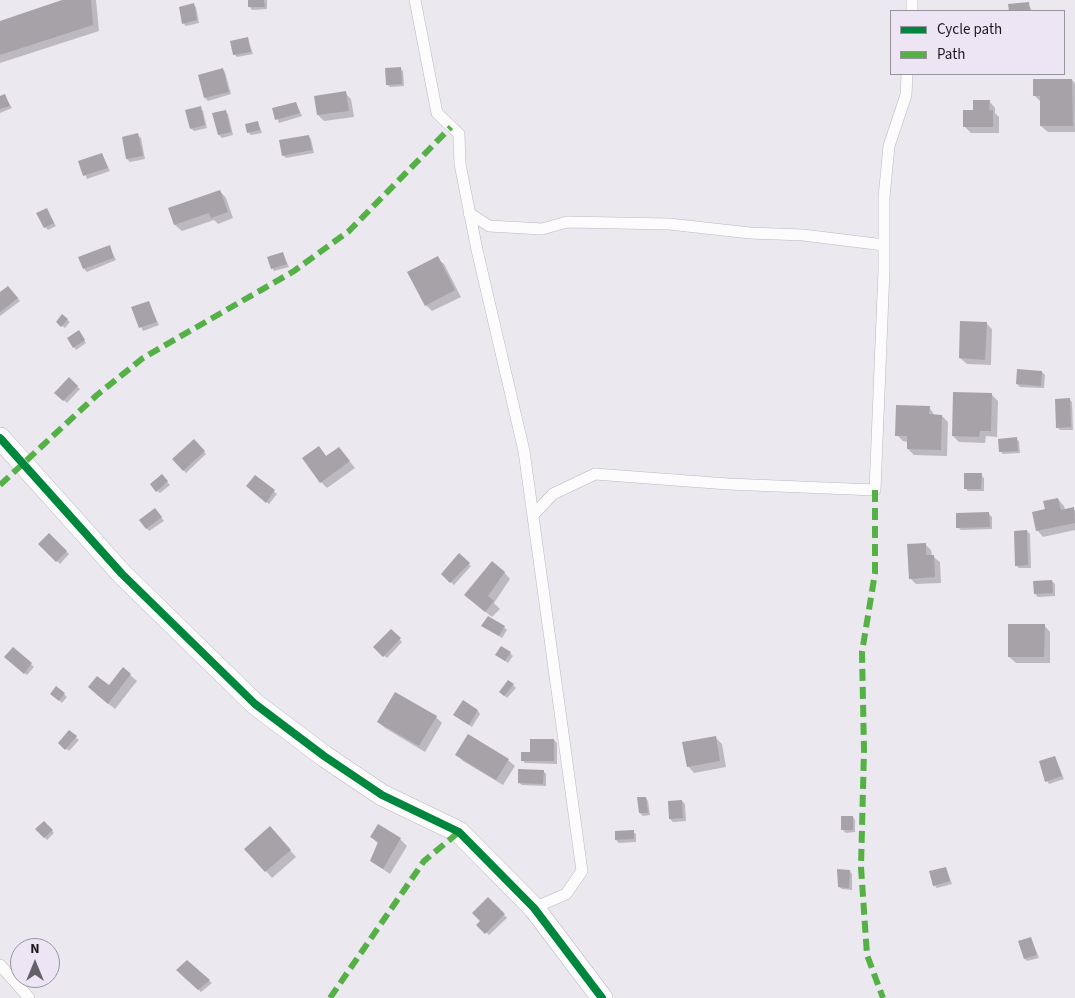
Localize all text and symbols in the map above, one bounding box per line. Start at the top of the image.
legend [890,10,1065,75]
text: Cycle path [937,19,1002,40]
text: Path [937,44,965,65]
north arrow [10,938,60,988]
text: N [30,939,40,959]

